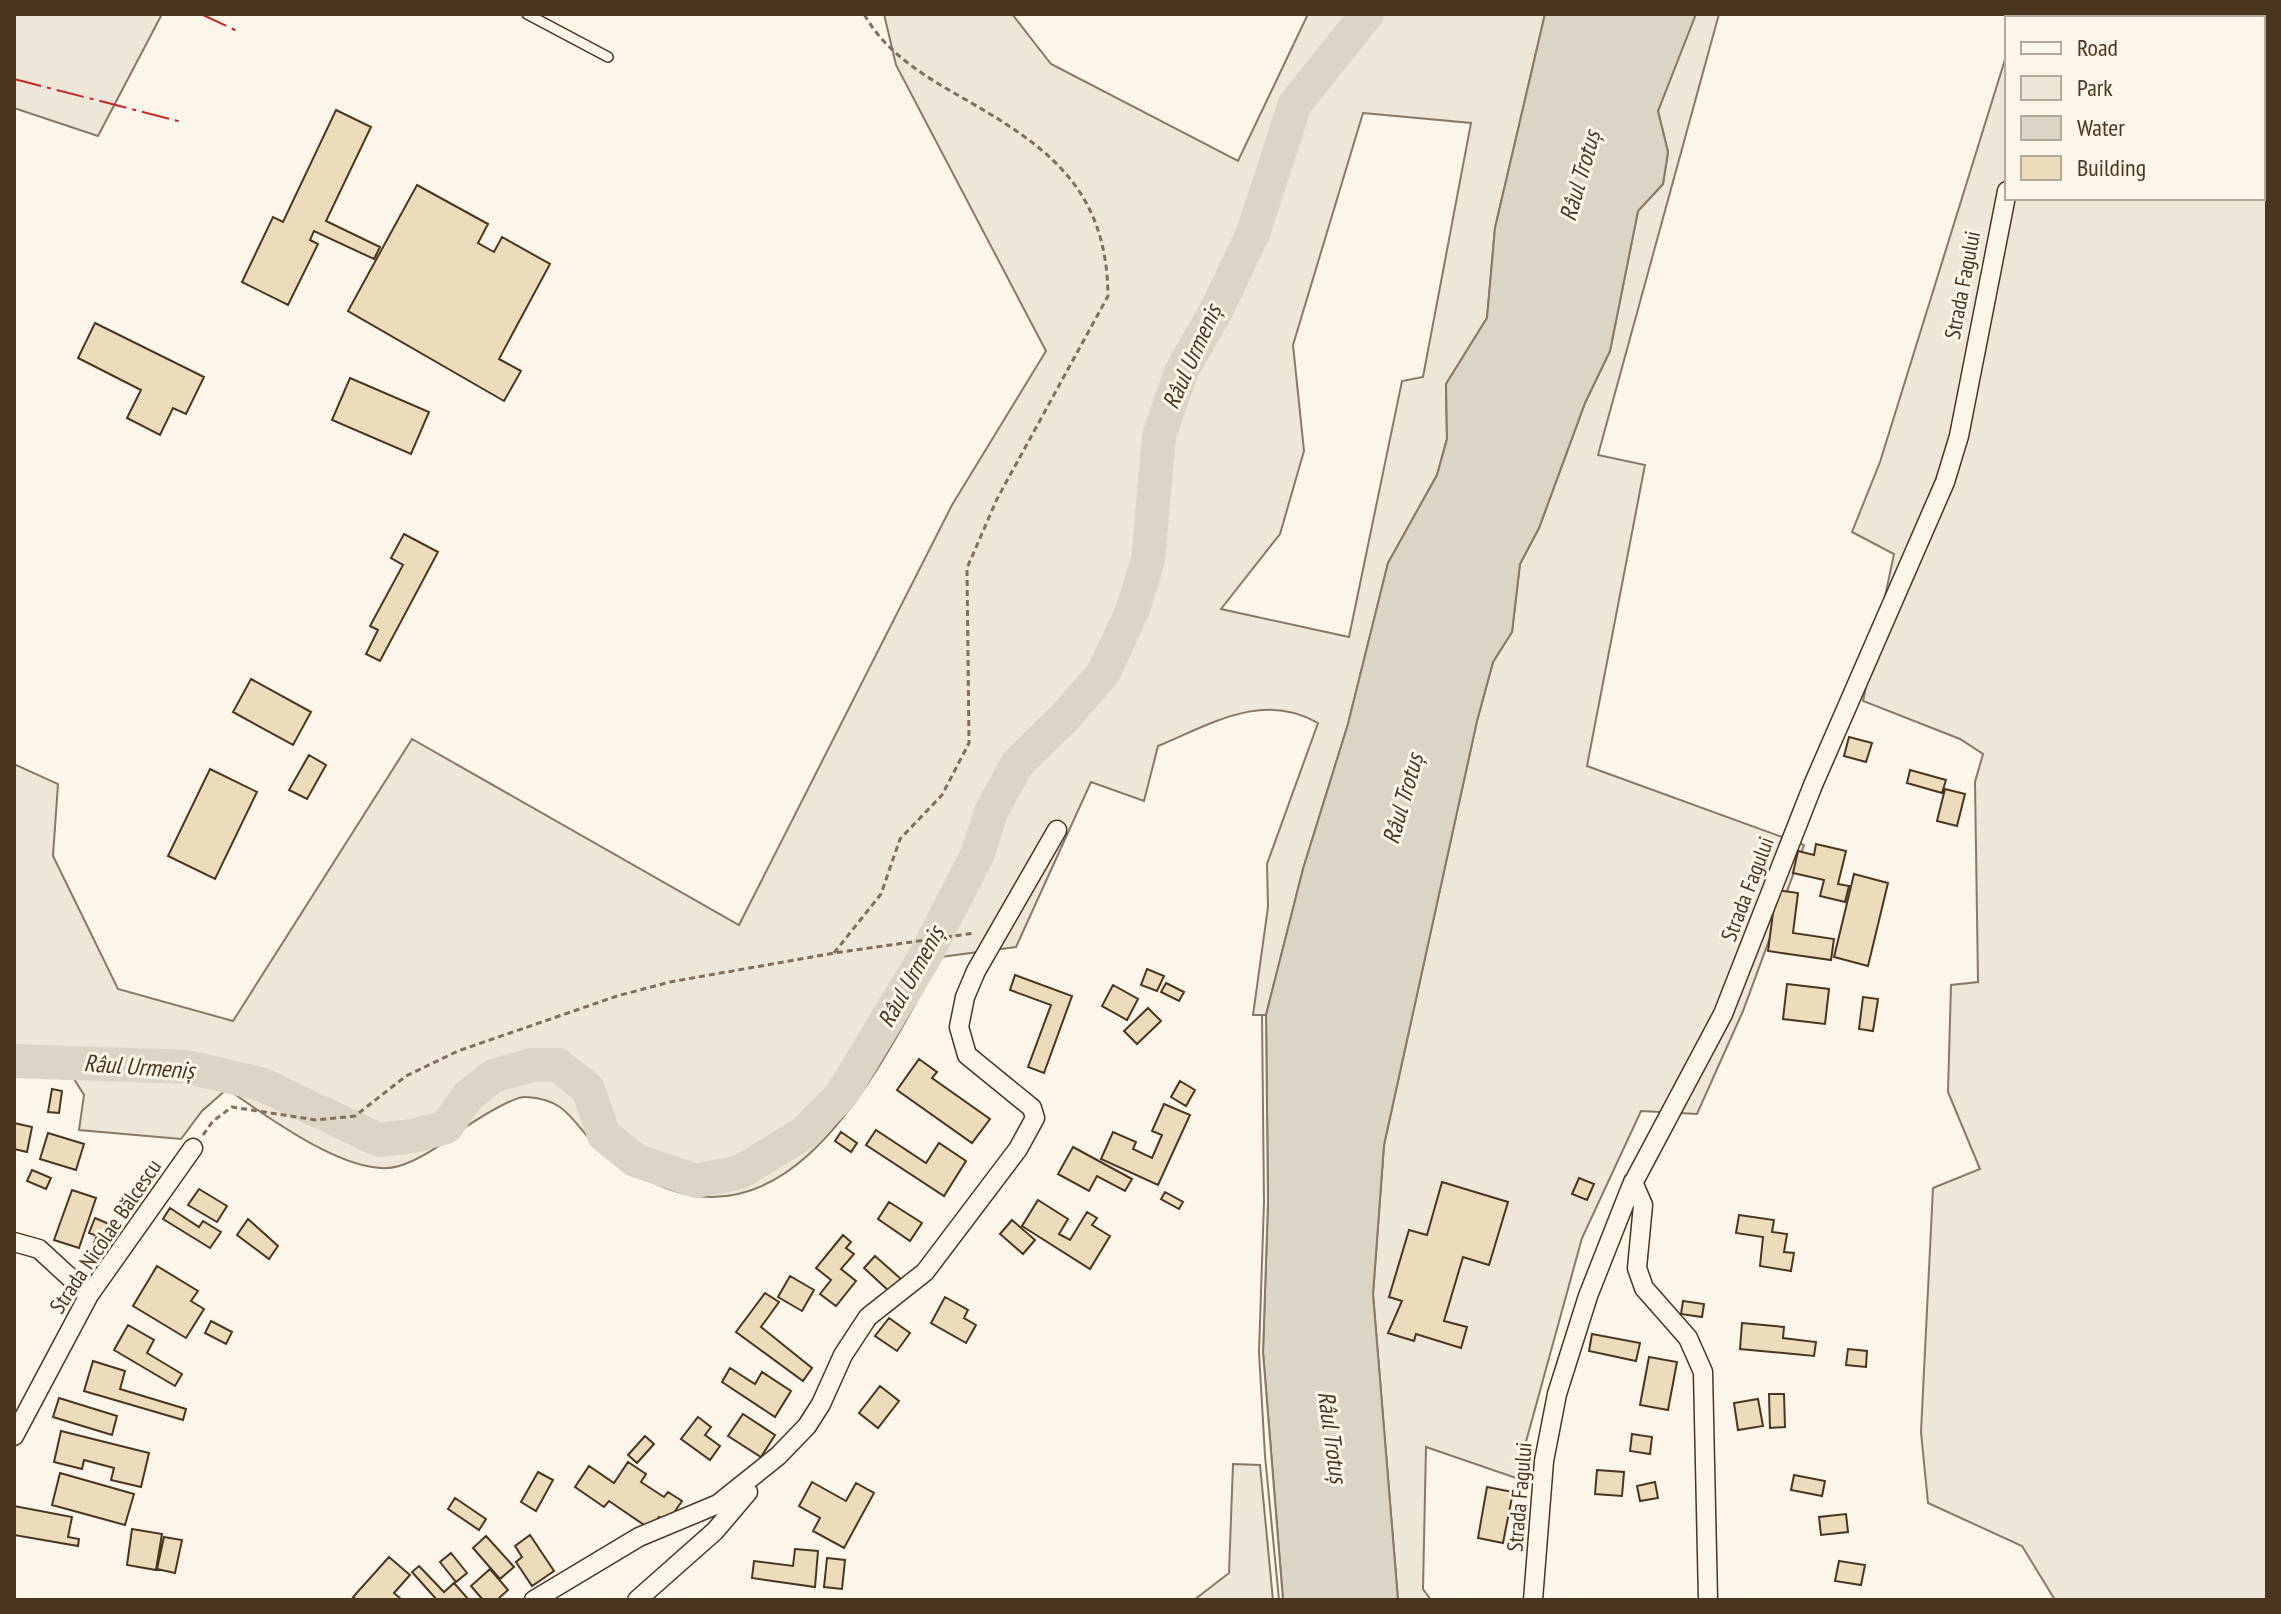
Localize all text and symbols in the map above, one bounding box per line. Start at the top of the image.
legend [2005,16,2265,200]
text: Road [2077,32,2118,63]
text: Park [2077,72,2113,103]
text: Water [2077,112,2125,143]
water label: Râul Trotuș [1552,124,1608,225]
text: Building [2077,152,2146,183]
street label: Strada Fagului [1938,229,1986,341]
water label: Râul Urmeniș [1155,297,1229,414]
water label: Râul Trotuș [1375,747,1431,848]
street label: Strada Fagului [1714,833,1780,945]
water label: Râul Urmeniș [870,918,952,1033]
water label: Râul Urmeniș [83,1047,198,1086]
street label: Strada Nicolae Bălcescu [43,1153,167,1319]
water label: Râul Trotuș [1311,1389,1355,1488]
street label: Strada Fagului [1500,1441,1538,1553]

